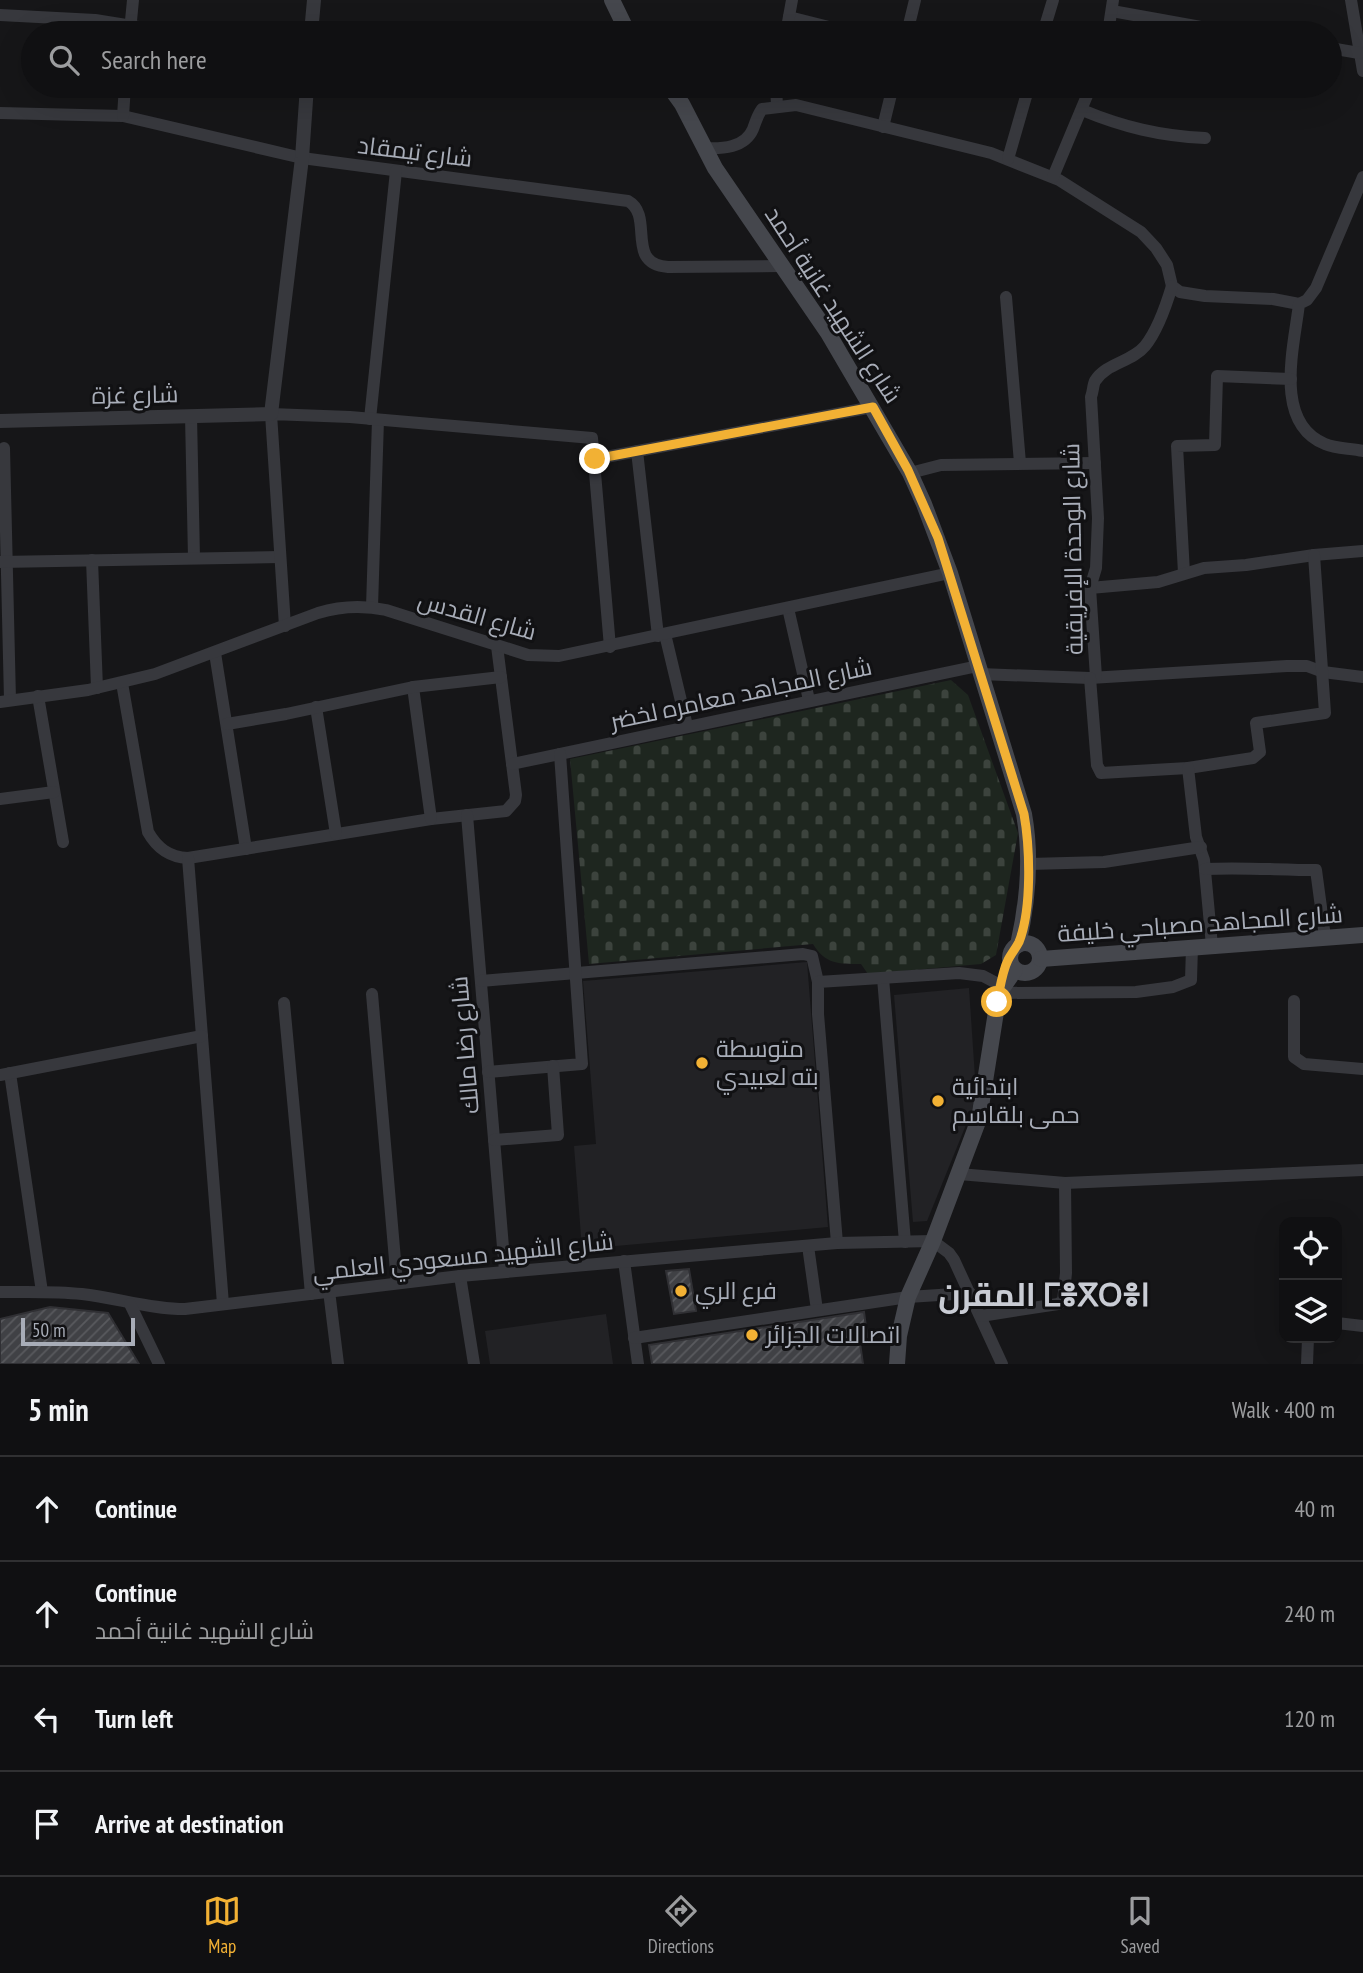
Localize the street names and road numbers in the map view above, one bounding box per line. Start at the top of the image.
street label: شارع تيمقاد [356,129,474,175]
street label: شارع الشهيد غانية أحمد [757,200,909,410]
street label: شارع غزة [91,378,179,412]
street label: شارع الوحدة الإفريقية [1055,443,1091,655]
street label: شارع القدس [414,584,540,648]
street label: شارع المجاهد معامره لخضر [605,651,875,738]
street label: شارع المجاهد مصباحي خليفة [1056,898,1344,953]
street label: شارع رضا مالك [443,975,487,1115]
street label: شارع الشهيد مسعودي العلمي [311,1225,615,1292]

